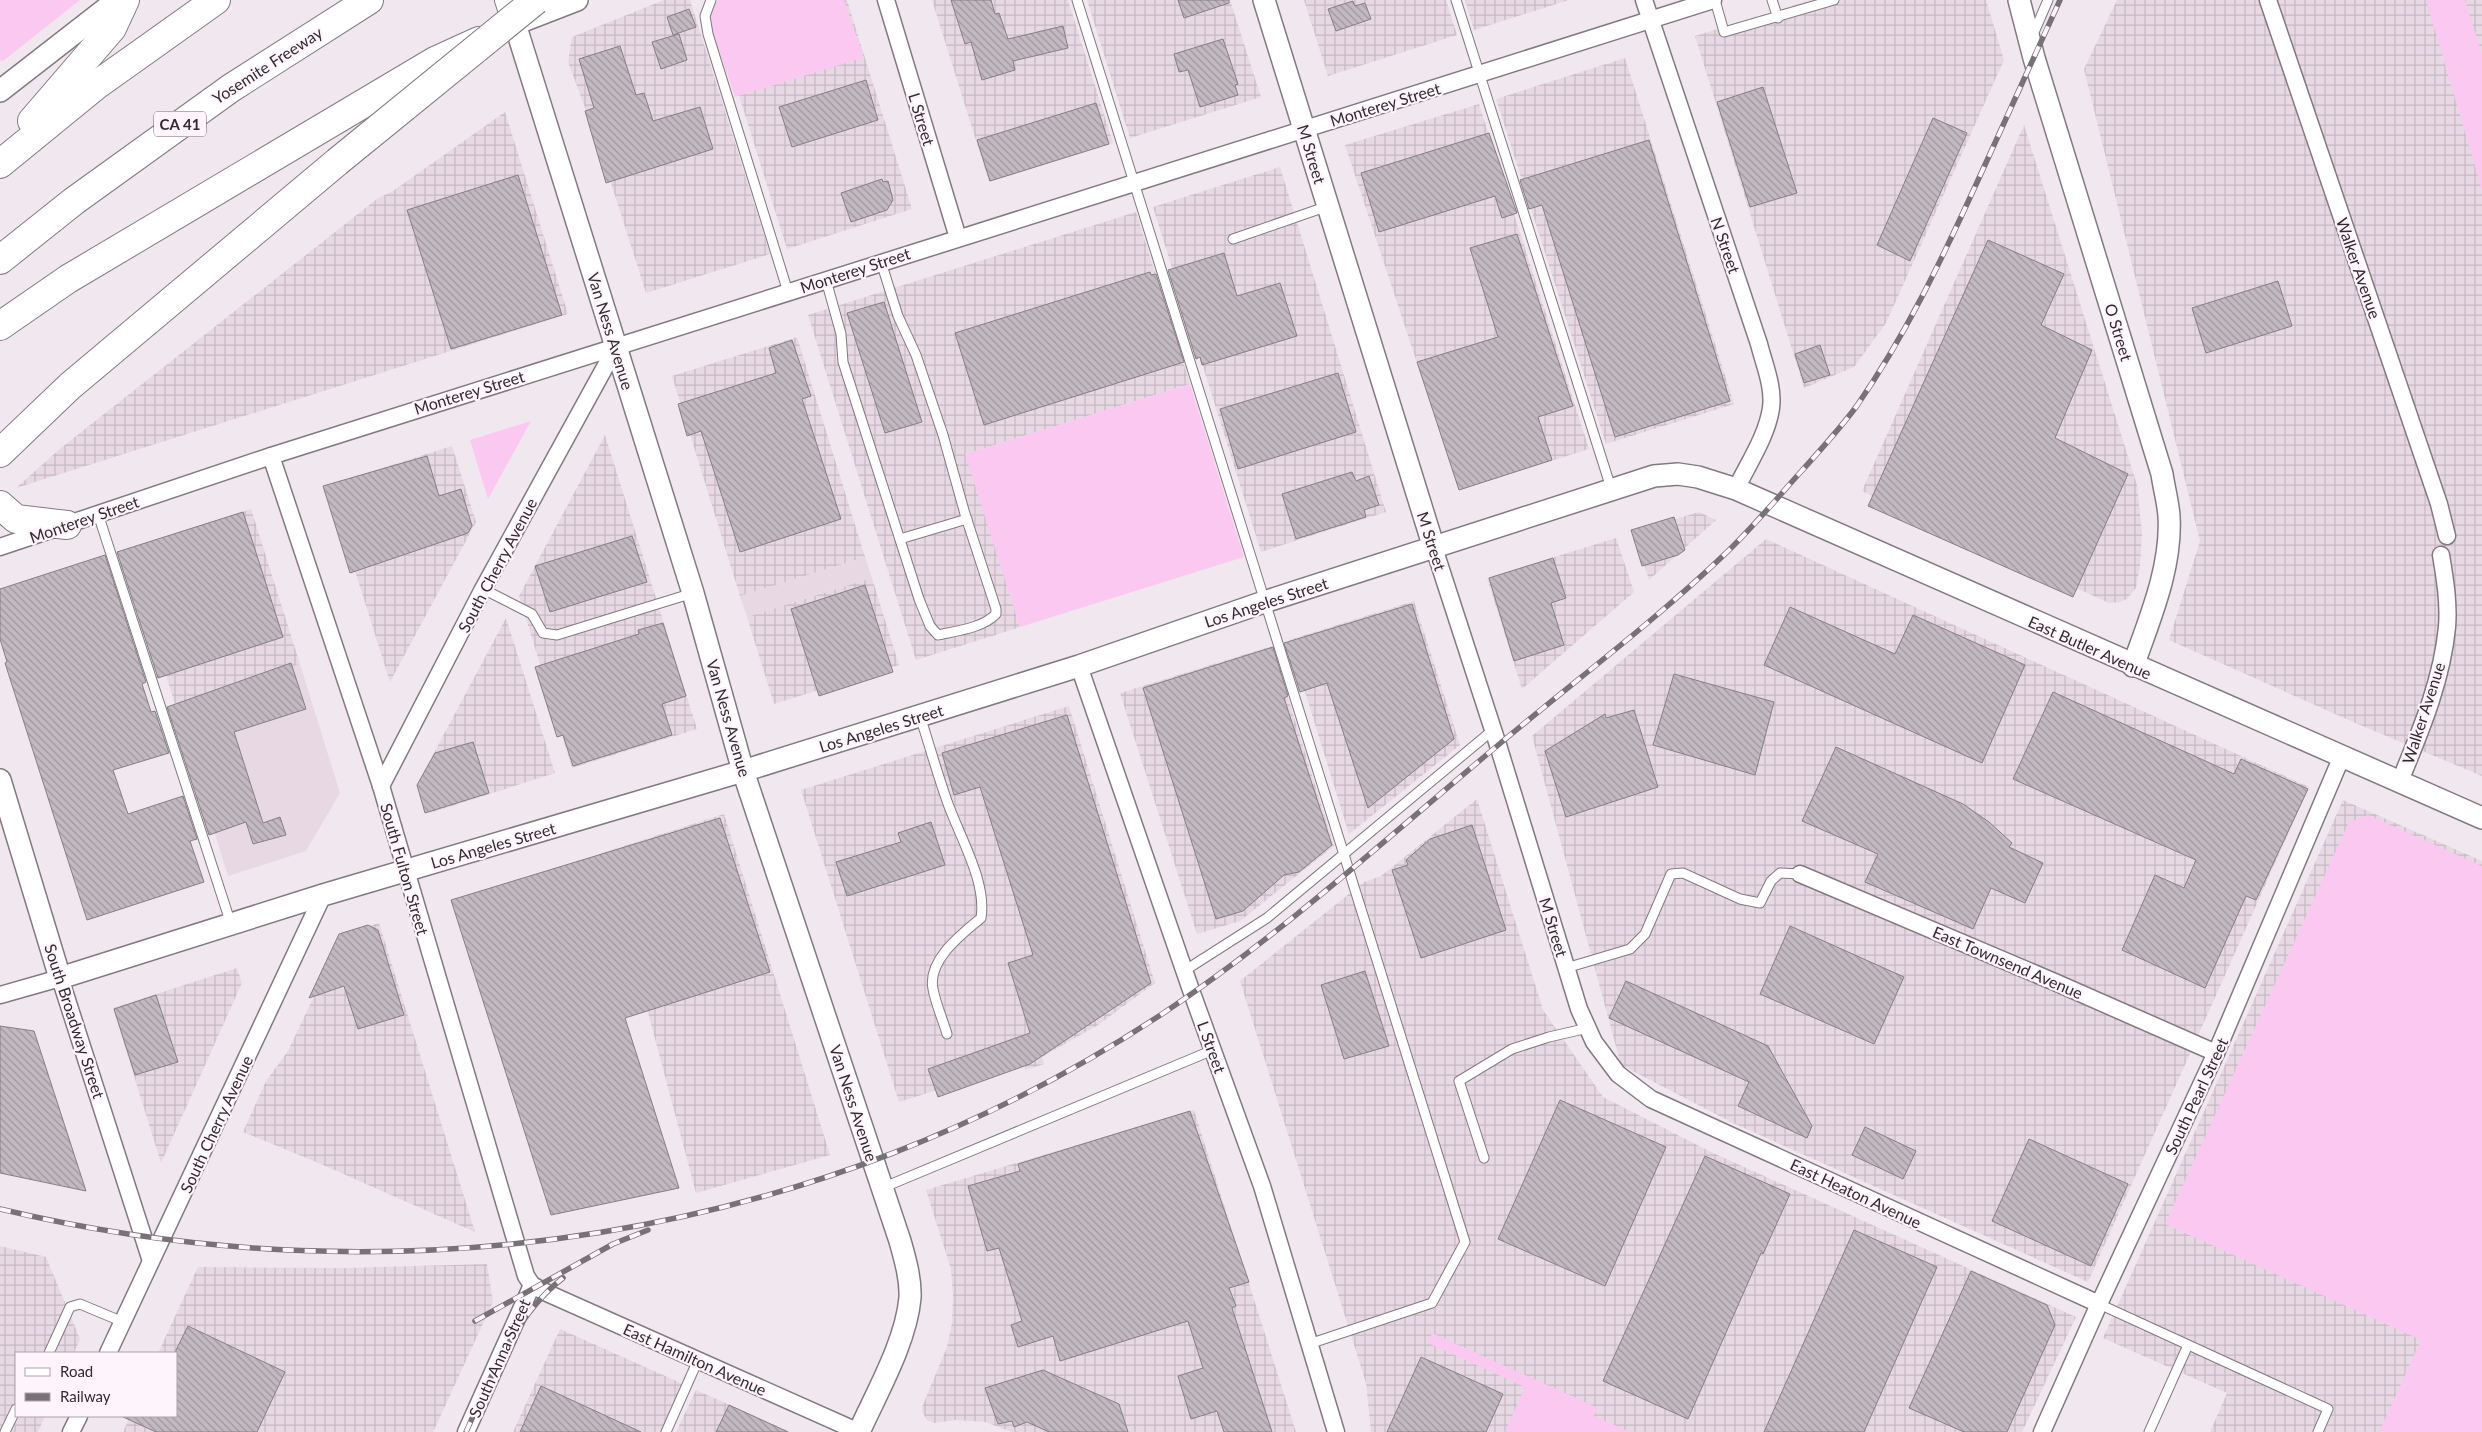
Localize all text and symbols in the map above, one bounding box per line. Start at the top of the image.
street label: Yosemite Freeway [209,22,326,108]
street label: Monterey Street [1327,78,1443,130]
street label: L Street [905,90,939,148]
road number: CA 41 [154,112,206,136]
street label: M Street [1294,122,1330,186]
street label: N Street [1708,214,1745,276]
street label: Walker Avenue [2333,215,2385,321]
street label: Monterey Street [798,243,913,297]
street label: Van Ness Avenue [584,270,638,392]
street label: O Street [2101,301,2137,363]
street label: Monterey Street [411,366,527,418]
street label: Monterey Street [27,491,141,547]
street label: South Cherry Avenue [454,495,540,635]
street label: M Street [1414,509,1451,573]
street label: Los Angeles Street [1202,573,1330,631]
street label: East Butler Avenue [2025,611,2155,683]
street label: Van Ness Avenue [703,657,755,779]
street label: Walker Avenue [2398,660,2448,766]
street label: Los Angeles Street [817,700,946,756]
street label: South Fulton Street [377,801,433,937]
street label: Los Angeles Street [428,818,558,872]
street label: M Street [1536,895,1572,959]
street label: East Townsend Avenue [1930,922,2086,1002]
street label: South Broadway Street [41,941,109,1101]
street label: L Street [1194,1018,1230,1076]
street label: South Pearl Street [2161,1034,2232,1157]
street label: Van Ness Avenue [826,1042,882,1164]
street label: South Cherry Avenue [176,1052,256,1196]
street label: East Heaton Avenue [1787,1154,1925,1232]
street label: South Anna Street [464,1296,534,1420]
street label: East Hamilton Avenue [620,1319,770,1399]
legend [15,1352,178,1417]
text: Road [60,1362,93,1380]
text: Railway [60,1387,111,1405]

